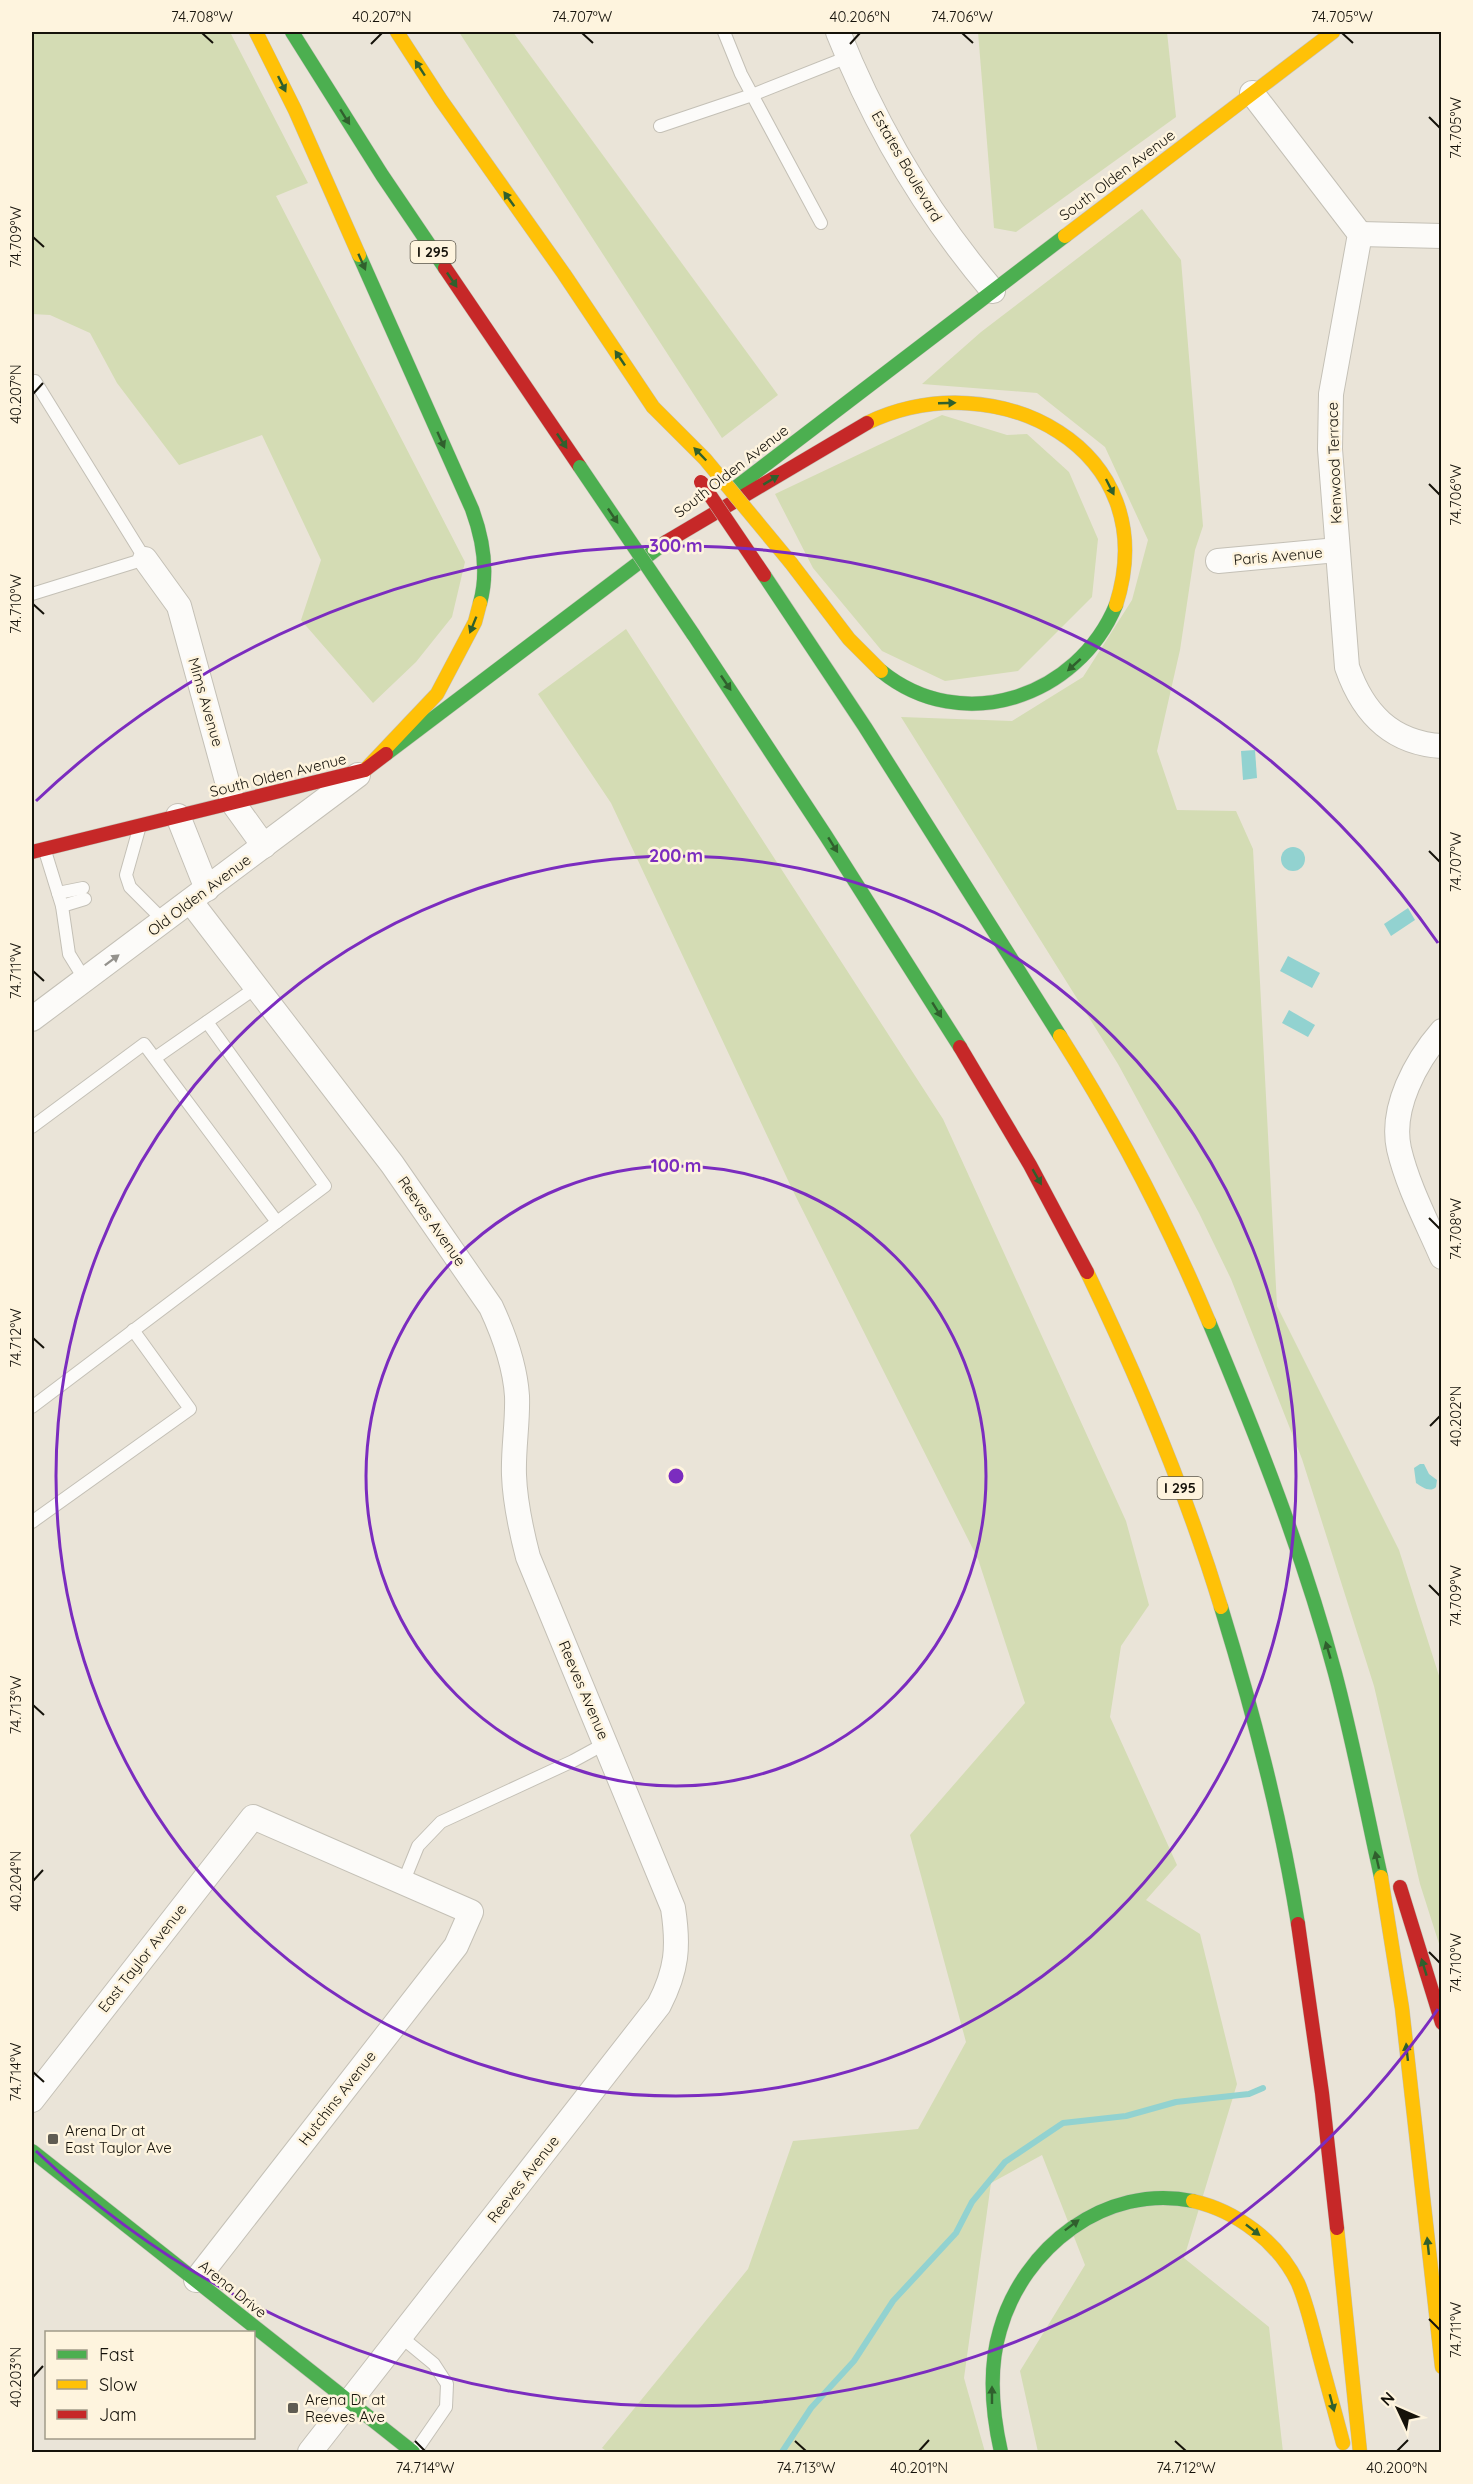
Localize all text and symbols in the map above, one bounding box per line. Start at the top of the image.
text: 74.708°W [171,7,233,26]
text: 40.207°N [352,7,412,26]
text: 74.707°W [552,7,613,26]
text: 40.206°N [830,7,890,26]
text: 74.706°W [931,7,993,26]
text: 74.705°W [1311,7,1373,26]
one-way arrow [415,60,426,76]
one-way arrow [277,76,287,93]
text: 74.705°W [1446,97,1465,159]
street label: Estates Boulevard [868,107,946,225]
one-way arrow [340,109,351,125]
street label: South Olden Avenue [1055,125,1179,225]
one-way arrow [503,191,515,206]
text: 74.709°W [6,205,25,268]
road number: I 295 [410,241,456,263]
one-way arrow [357,253,367,271]
one-way arrow [446,271,458,287]
one-way arrow [615,350,626,367]
text: 40.207°N [6,364,25,424]
one-way arrow [938,399,957,408]
street label: Kenwood Terrace [1322,402,1346,524]
street label: South Olden Avenue [670,420,792,522]
one-way arrow [437,431,446,448]
one-way arrow [556,433,567,449]
one-way arrow [693,447,707,461]
text: 74.706°W [1446,464,1465,526]
one-way arrow [763,475,780,485]
one-way arrow [1105,479,1115,496]
one-way arrow [607,507,619,523]
text: 300 m [649,534,703,557]
street label: Paris Avenue [1233,543,1323,569]
text: 74.710°W [6,573,25,634]
one-way arrow [468,616,477,634]
street label: Mims Avenue [184,655,228,749]
one-way arrow [1067,658,1082,672]
one-way arrow [720,674,732,690]
street label: South Olden Avenue [208,749,348,801]
text: 74.707°W [1446,831,1465,892]
one-way arrow [827,837,839,853]
text: 200 m [649,844,703,867]
street label: Old Olden Avenue [144,850,254,940]
text: 74.711°W [6,942,25,999]
one-way arrow [105,954,120,966]
one-way arrow [931,1002,942,1018]
text: 100 m [651,1154,701,1177]
one-way arrow [1032,1169,1042,1186]
street label: Reeves Avenue [394,1172,470,1270]
text: 74.708°W [1446,1198,1465,1260]
text: 74.712°W [6,1308,25,1368]
text: 40.202°N [1446,1386,1465,1447]
centre of rings [666,1466,686,1486]
road number: I 295 [1158,1477,1202,1499]
text: 74.709°W [1446,1564,1465,1627]
street label: Reeves Avenue [555,1638,613,1742]
one-way arrow [1323,1640,1332,1658]
text: 74.713°W [6,1675,25,1735]
text: 40.204°N [6,1851,25,1911]
one-way arrow [1372,1851,1382,1869]
street label: East Taylor Avenue [94,1900,190,2016]
text: 74.710°W [1446,1932,1465,1993]
one-way arrow [1419,1958,1429,1976]
text: 74.714°W [6,2042,25,2101]
one-way arrow [1402,2043,1412,2062]
street label: Hutchins Avenue [294,2047,380,2149]
place label: Arena Dr at East Taylor Ave [65,2121,172,2157]
marker: Arena Dr at East Taylor Ave [46,2132,60,2146]
street label: Reeves Avenue [483,2132,563,2226]
one-way arrow [1065,2220,1080,2232]
one-way arrow [1246,2223,1261,2235]
one-way arrow [1423,2237,1433,2256]
street label: Arena Drive [195,2256,271,2322]
text: 74.711°W [1446,2301,1465,2358]
legend [45,2331,255,2439]
text: Fast [99,2343,134,2366]
text: 40.203°N [6,2347,25,2407]
text: Slow [99,2373,137,2396]
north arrow [1368,2379,1428,2439]
one-way arrow [987,2385,997,2404]
text: N [1376,2387,1398,2410]
place label: Arena Dr at Reeves Ave [305,2390,385,2426]
one-way arrow [1328,2394,1337,2412]
marker: Arena Dr at Reeves Ave [286,2401,300,2415]
text: Jam [99,2403,137,2426]
text: 74.714°W [396,2458,455,2477]
text: 74.713°W [776,2458,836,2477]
text: 40.201°N [890,2458,948,2477]
text: 74.712°W [1156,2458,1216,2477]
text: 40.200°N [1366,2458,1428,2477]

